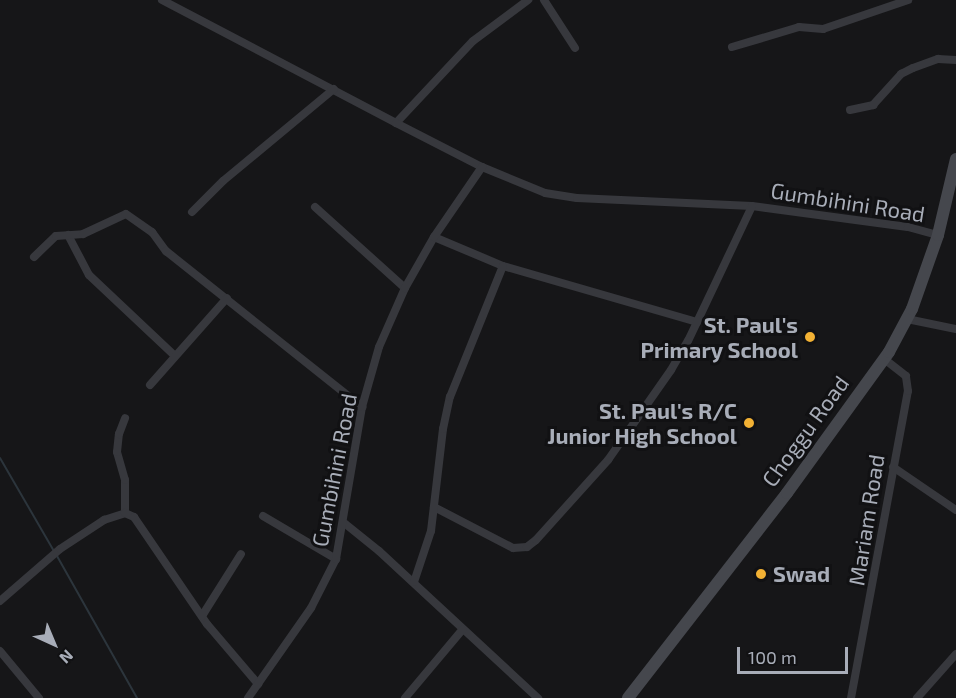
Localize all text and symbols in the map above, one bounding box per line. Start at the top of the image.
street label: Gumbihini Road [769,177,927,227]
place label: St. Paul's Primary School [640,311,798,362]
marker: St. Paul's Primary School [803,330,817,344]
street label: Choggu Road [756,370,854,492]
street label: Gumbihini Road [306,391,362,549]
place label: St. Paul's R/C Junior High School [547,397,737,448]
marker: St. Paul's R/C Junior High School [742,416,756,430]
street label: Mariam Road [843,452,889,588]
place label: Swad [773,561,830,587]
marker: Swad [754,567,768,581]
north arrow [24,614,84,674]
scale bar [740,635,851,673]
text: N [56,646,78,668]
text: 100 m [748,646,797,668]

